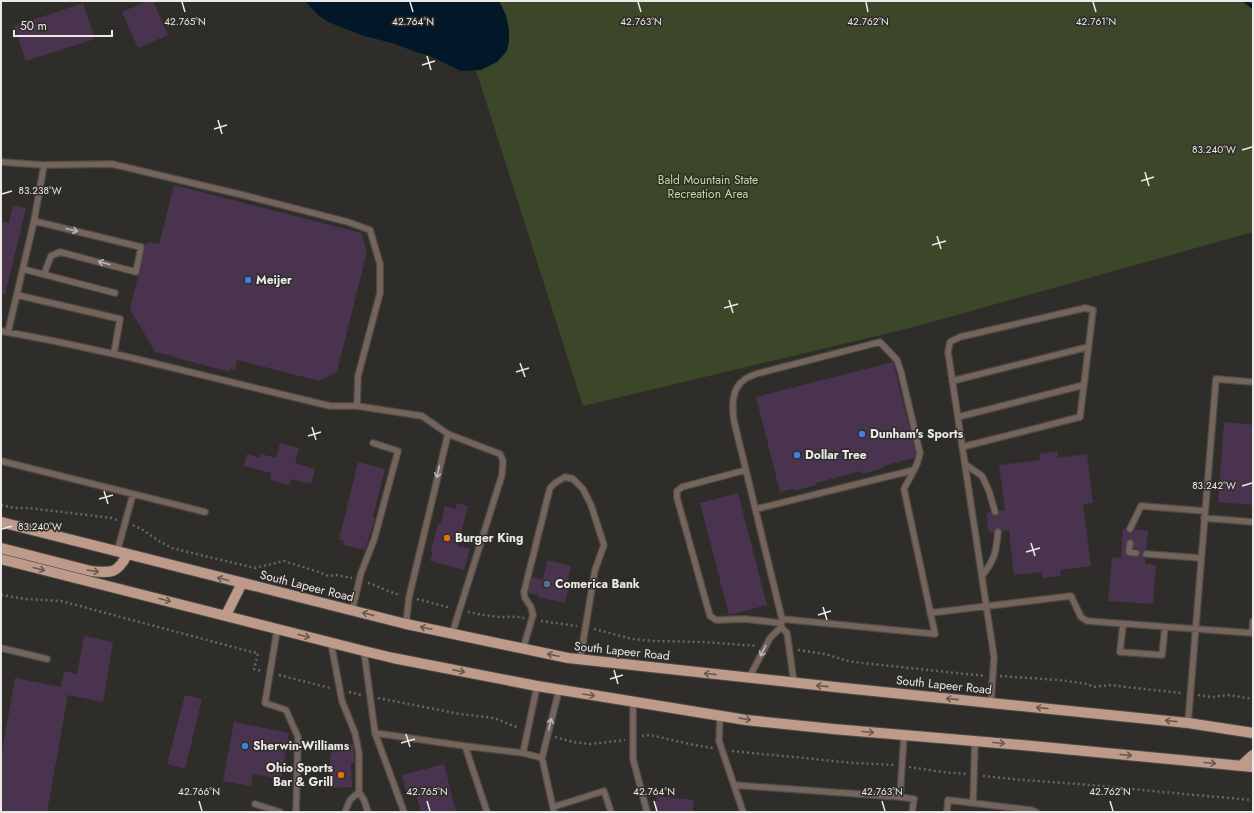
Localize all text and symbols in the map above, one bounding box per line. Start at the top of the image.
scale bar [14,12,112,38]
text: 42.765°N [164,14,206,29]
text: 42.764°N [392,14,434,29]
text: 42.763°N [620,14,662,29]
text: 42.762°N [847,14,889,29]
text: 42.761°N [1076,14,1116,29]
text: 50 m [20,17,47,35]
text: 83.240°W [1192,142,1236,157]
park label: Bald Mountain State Recreation Area [658,171,758,203]
text: 83.238°W [18,183,62,198]
one-way arrow [65,227,78,234]
one-way arrow [98,259,111,267]
place label: Meijer [256,271,292,289]
marker: Meijer [243,275,253,285]
place label: Dunham's Sports [870,425,964,443]
marker: Dunham's Sports [857,429,867,439]
place label: Dollar Tree [805,446,867,464]
marker: Dollar Tree [792,450,802,460]
one-way arrow [434,465,442,478]
text: 83.242°W [1192,478,1236,493]
text: 83.240°W [18,519,62,534]
place label: Burger King [455,529,523,547]
marker: Burger King [442,533,452,543]
one-way arrow [32,565,45,573]
street label: South Lapeer Road [258,566,356,606]
one-way arrow [86,567,99,575]
one-way arrow [217,574,230,582]
place label: Comerica Bank [555,575,640,593]
marker: Comerica Bank [542,579,552,589]
one-way arrow [158,597,171,604]
one-way arrow [362,610,375,618]
one-way arrow [420,624,433,632]
one-way arrow [297,633,310,641]
street label: South Lapeer Road [573,637,671,665]
one-way arrow [759,645,766,657]
one-way arrow [547,651,560,659]
one-way arrow [452,667,465,675]
one-way arrow [704,670,717,678]
street label: South Lapeer Road [895,671,993,699]
one-way arrow [816,682,829,690]
one-way arrow [582,691,595,699]
one-way arrow [946,696,959,703]
one-way arrow [1036,705,1049,712]
one-way arrow [738,715,751,723]
one-way arrow [547,718,555,731]
one-way arrow [1165,718,1178,725]
one-way arrow [861,729,874,736]
place label: Sherwin-Williams [253,737,350,755]
one-way arrow [992,740,1005,747]
marker: Sherwin-Williams [240,741,250,751]
one-way arrow [1119,751,1132,759]
place label: Ohio Sports Bar & Grill [266,759,334,791]
one-way arrow [1203,759,1216,766]
marker: Ohio Sports Bar & Grill [336,770,346,780]
text: 42.766°N [178,784,220,799]
text: 42.765°N [406,784,448,799]
text: 42.764°N [633,784,675,799]
text: 42.763°N [861,784,903,799]
text: 42.762°N [1089,784,1131,799]

